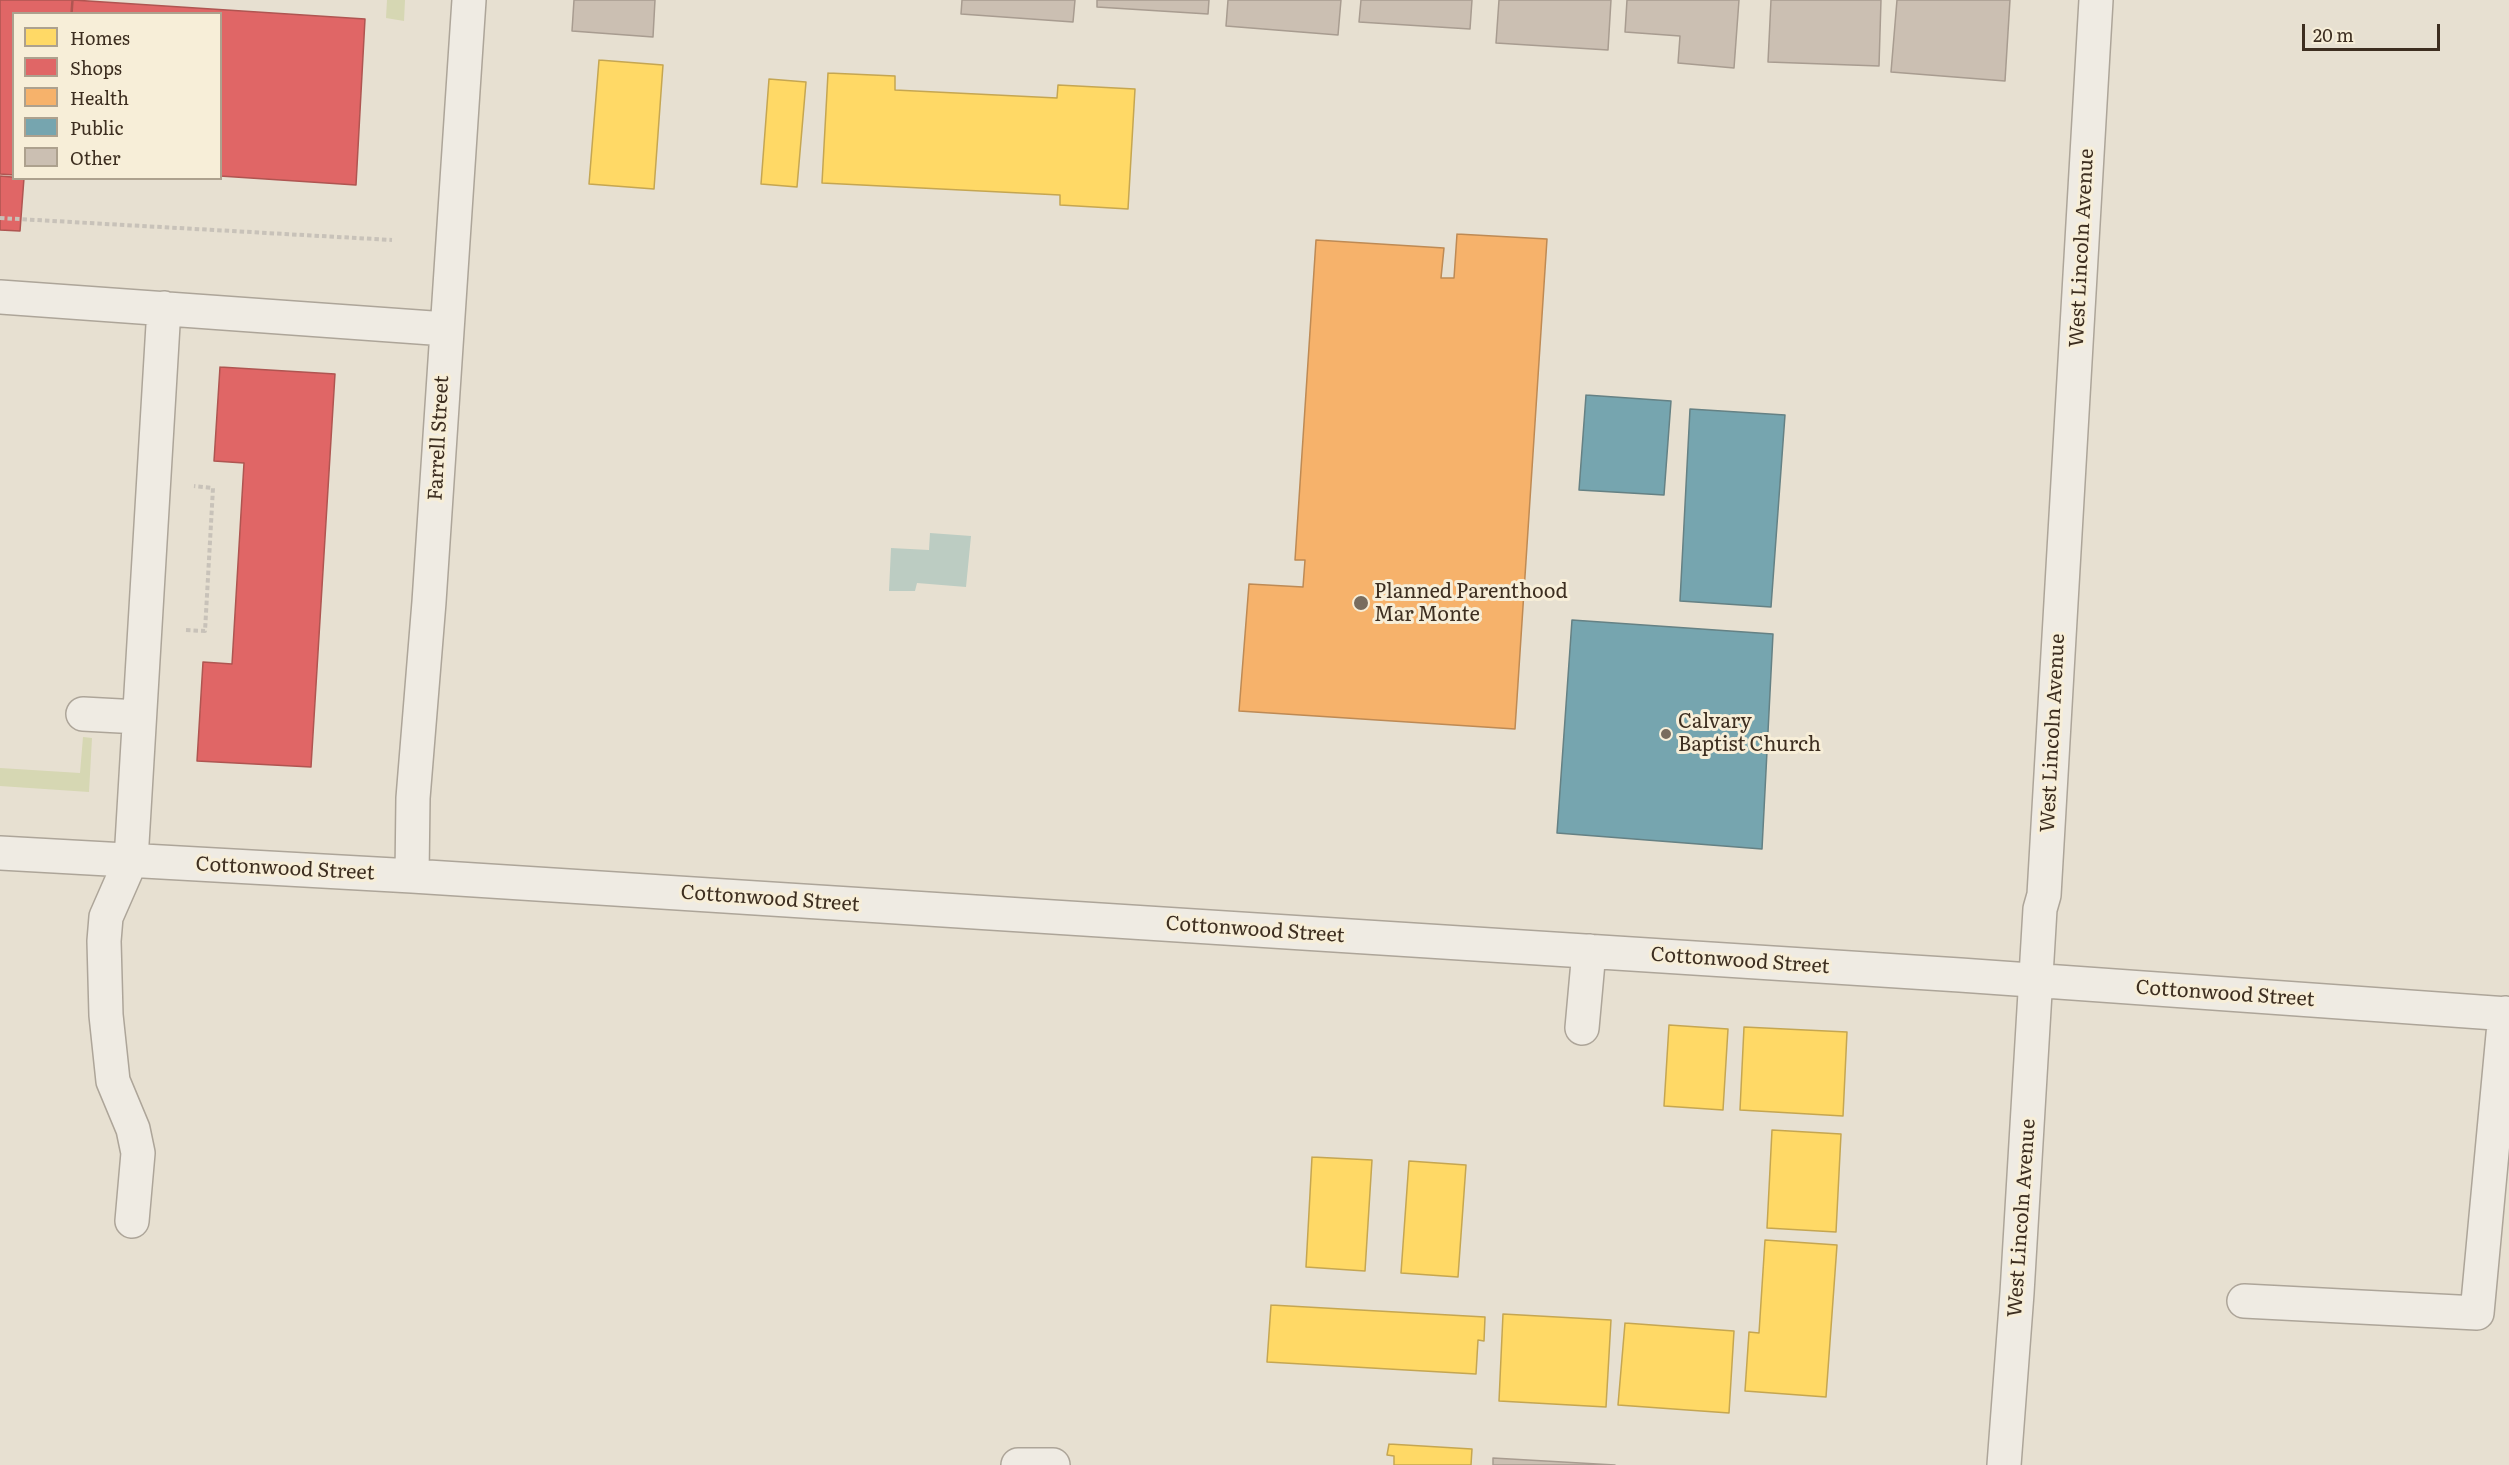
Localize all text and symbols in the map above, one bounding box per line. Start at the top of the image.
legend [12,12,222,180]
scale bar [2305,12,2443,50]
text: 20 m [2313,21,2354,48]
text: Homes [70,24,130,51]
text: Shops [70,54,122,81]
text: Health [70,84,129,111]
text: Public [70,114,124,141]
text: Other [70,144,120,171]
street label: West Lincoln Avenue [2065,148,2099,348]
street label: Farrell Street [424,375,454,501]
place label: Planned Parenthood Mar Monte [1374,580,1568,627]
marker: Planned Parenthood Mar Monte [1352,594,1370,612]
street label: West Lincoln Avenue [2036,633,2070,833]
place label: Calvary Baptist Church [1678,710,1821,757]
marker: Calvary Baptist Church [1659,727,1673,741]
street label: Cottonwood Street [195,852,375,886]
street label: Cottonwood Street [680,881,860,917]
street label: Cottonwood Street [1165,912,1345,948]
street label: Cottonwood Street [1650,943,1830,979]
street label: Cottonwood Street [2135,976,2315,1012]
street label: West Lincoln Avenue [2003,1118,2041,1318]

